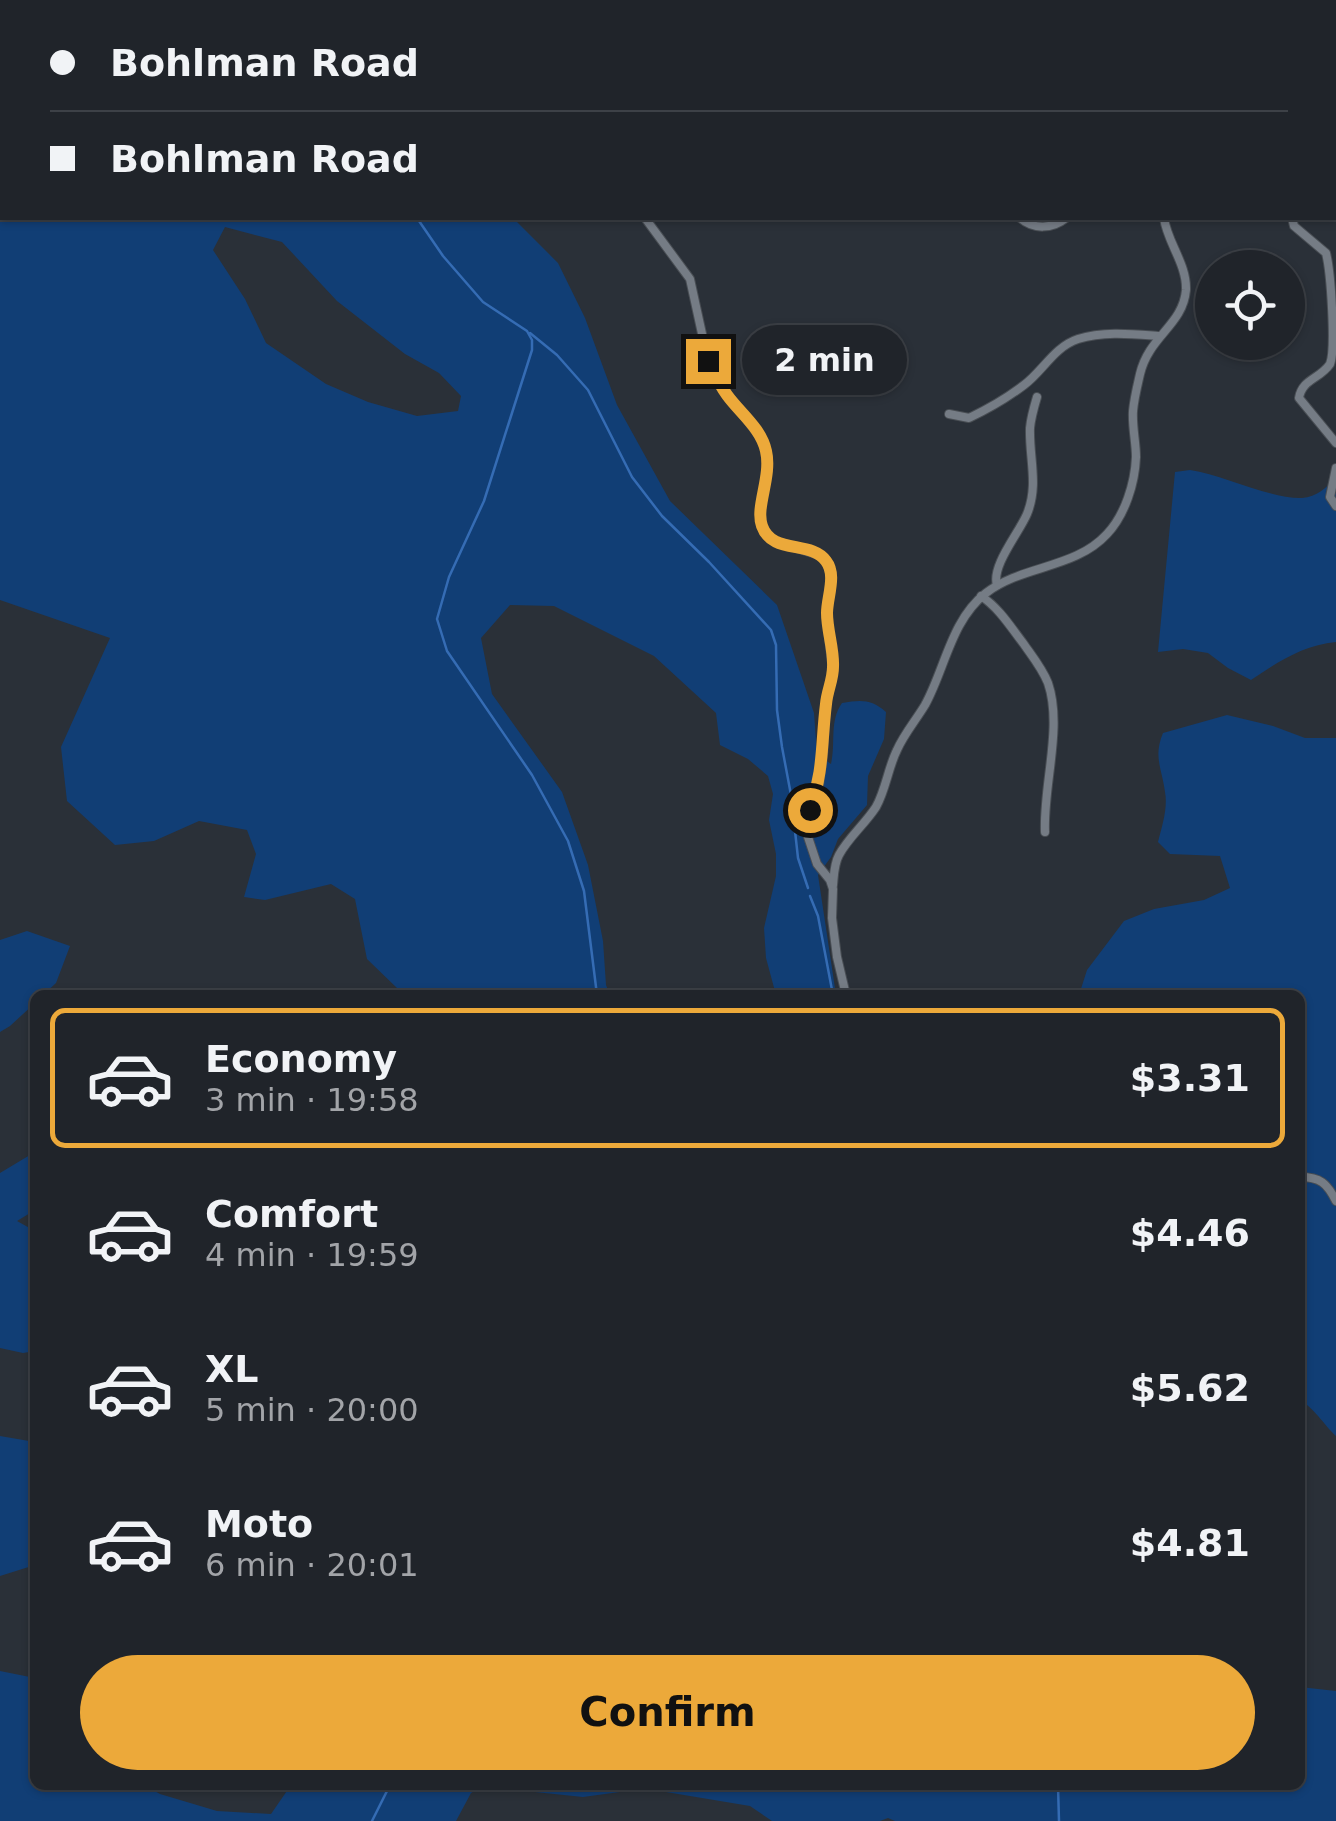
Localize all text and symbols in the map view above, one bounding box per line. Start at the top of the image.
text: Bohlman Road [110,41,419,85]
text: Bohlman Road [110,137,419,181]
map controls [1195,250,1305,360]
button: locate [1195,250,1305,360]
callout: 2 min [743,326,908,396]
route end [686,339,731,384]
text: 2 min [774,341,875,379]
route start [788,788,833,833]
icon: car [85,1033,175,1123]
text: Economy [205,1037,397,1081]
text: $3.31 [1130,1056,1250,1100]
text: 3 min · 19:58 [205,1081,419,1119]
icon: car [85,1188,175,1278]
text: Comfort [205,1192,378,1236]
text: $4.46 [1130,1211,1250,1255]
text: 4 min · 19:59 [205,1236,419,1274]
icon: car [85,1343,175,1433]
text: XL [205,1347,259,1391]
text: $5.62 [1130,1366,1250,1410]
text: 5 min · 20:00 [205,1391,419,1429]
icon: car [85,1498,175,1588]
text: Moto [205,1502,313,1546]
text: $4.81 [1130,1521,1250,1565]
text: 6 min · 20:01 [205,1546,419,1584]
button: Confirm [80,1655,1255,1770]

